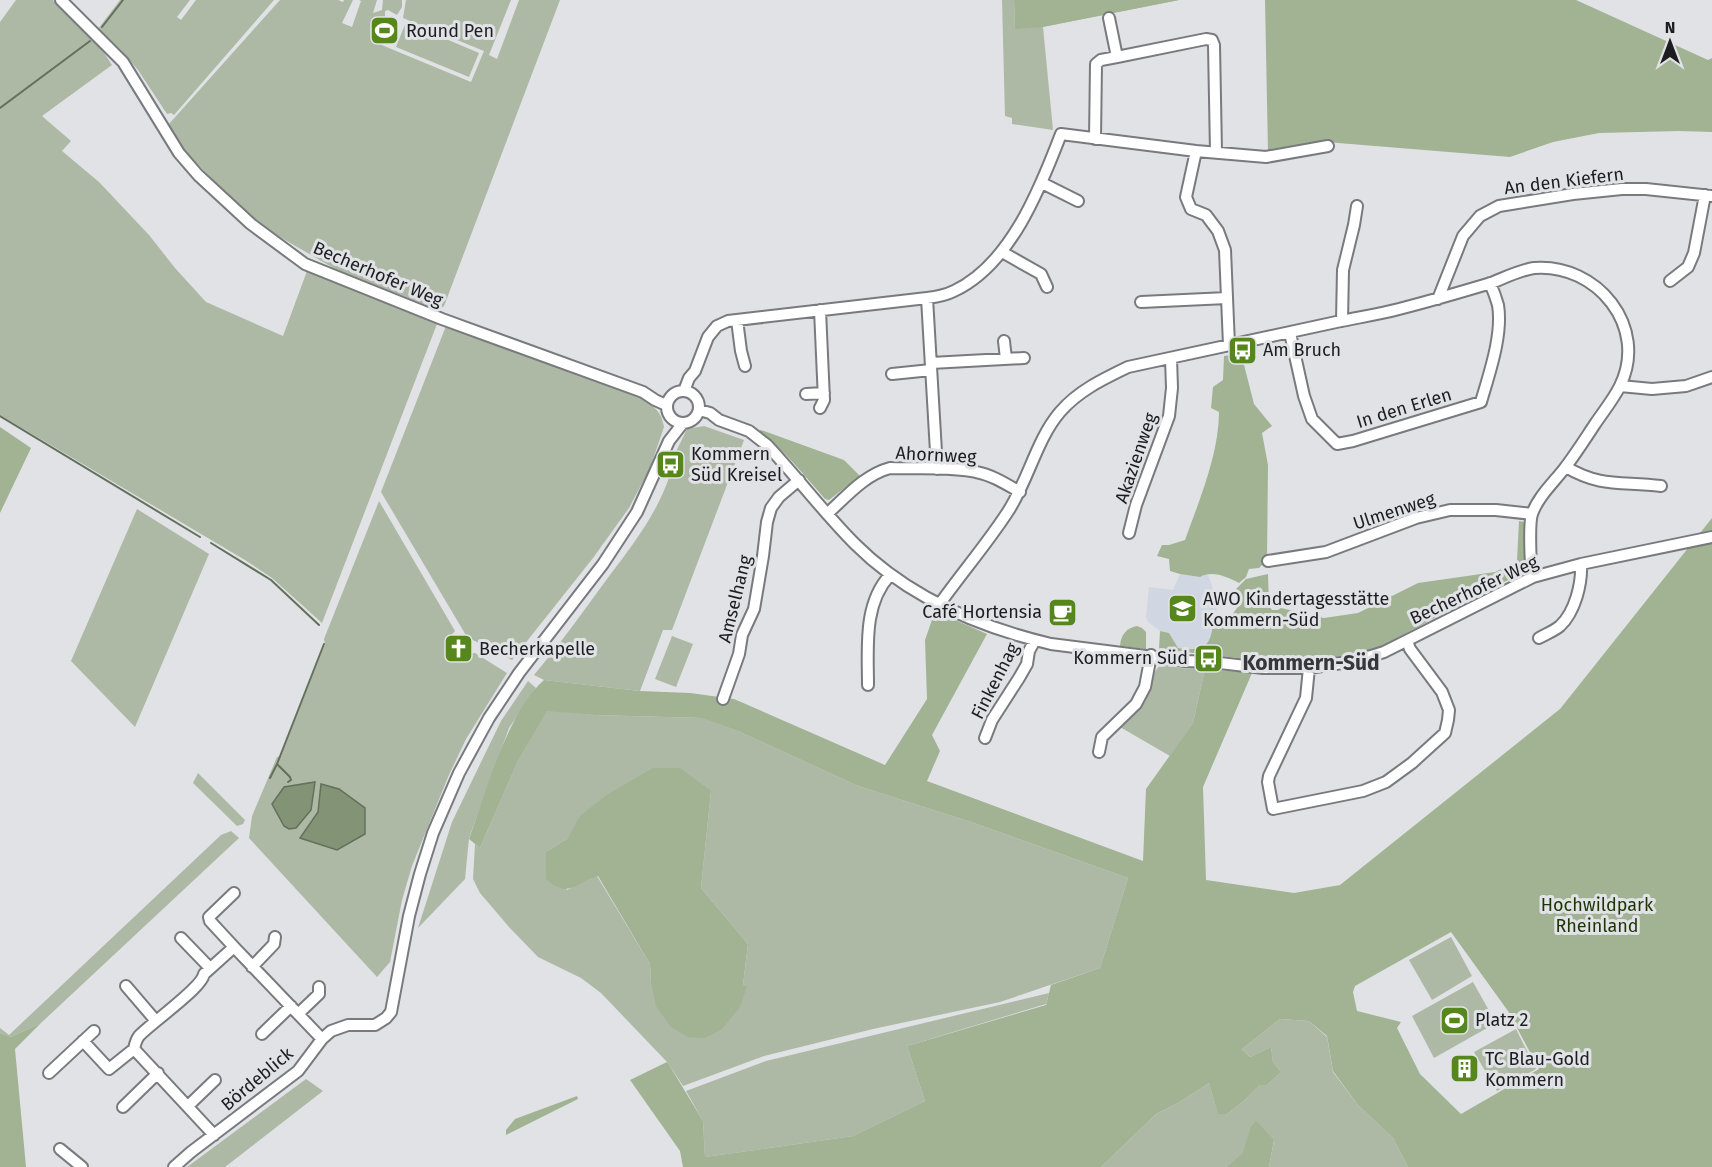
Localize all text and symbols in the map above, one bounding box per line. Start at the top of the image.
north arrow [1640,12,1700,72]
sports icon: Round Pen [369,15,401,47]
text: N [1665,18,1675,37]
place label: Round Pen [406,20,494,42]
street label: An den Kiefern [1503,163,1625,199]
street label: Becherhofer Weg [310,237,447,312]
bus stop icon: Am Bruch [1226,334,1258,366]
place label: Am Bruch [1263,339,1341,361]
street label: In den Erlen [1354,383,1454,433]
street label: Akazienweg [1110,409,1162,506]
street label: Ahornweg [895,442,978,468]
place label: Kommern Süd Kreisel [691,443,782,486]
bus stop icon: Kommern Süd Kreisel [654,448,686,480]
street label: Ulmenweg [1350,487,1438,535]
street label: Becherhofer Weg [1406,550,1542,629]
street label: Amselhang [714,552,757,645]
place label: AWO Kindertagesstätte Kommern-Süd [1203,588,1389,631]
school or university icon: AWO Kindertagesstätte Kommern-Süd [1166,593,1198,625]
cafe icon: Café Hortensia [1047,596,1079,628]
place label: Café Hortensia [922,601,1042,623]
church icon: Becherkapelle [442,633,474,665]
place label: Becherkapelle [479,638,595,660]
street label: Finkenhag [966,639,1024,723]
bus stop icon: Kommern Süd [1193,642,1225,674]
place label: Kommern Süd [1073,647,1188,669]
district label: Kommern-Süd [1242,650,1380,676]
park label: Hochwildpark Rheinland [1541,894,1654,937]
sports icon: Platz 2 [1438,1004,1470,1036]
place label: Platz 2 [1475,1009,1528,1031]
street label: Bördeblick [216,1042,298,1115]
place label: TC Blau-Gold Kommern [1485,1048,1590,1091]
building icon: TC Blau-Gold Kommern [1448,1053,1480,1085]

